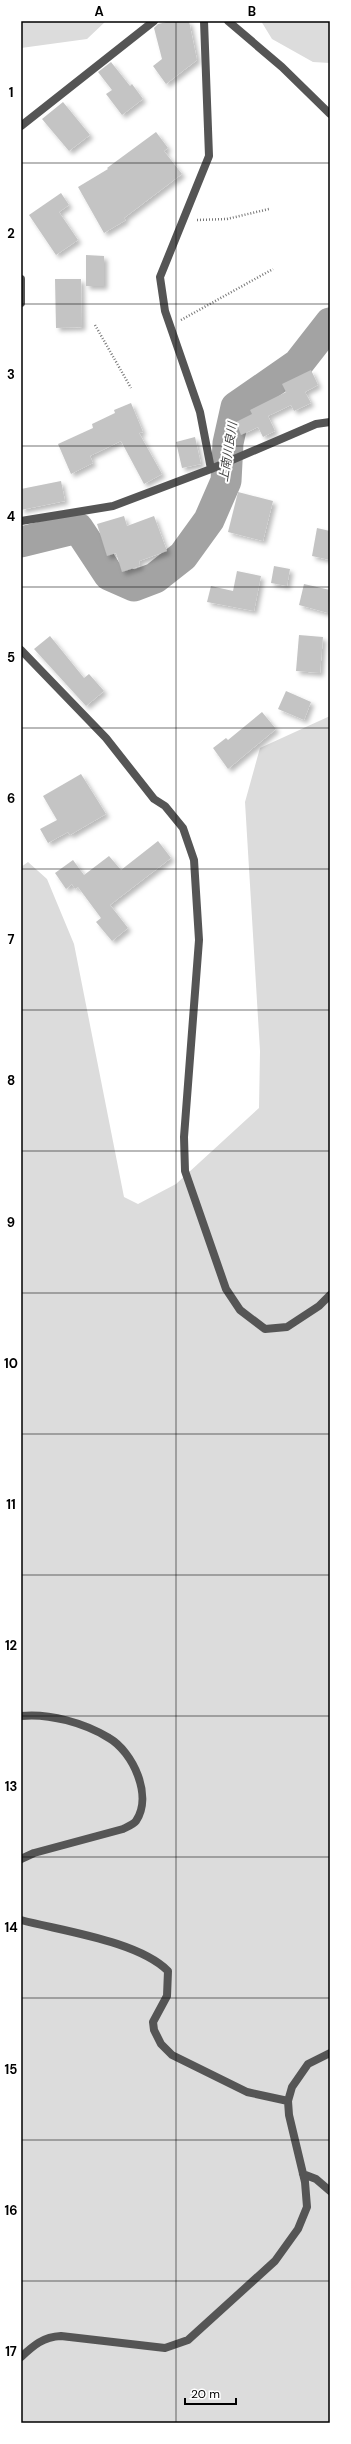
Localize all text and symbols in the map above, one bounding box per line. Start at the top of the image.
text: A [94,3,104,20]
text: B [248,3,256,20]
text: 1 [9,84,13,101]
text: 2 [7,225,15,242]
text: 3 [7,366,15,383]
water label: 上南川良川 [215,419,241,483]
text: 4 [7,508,15,525]
text: 5 [7,649,15,666]
text: 6 [7,790,15,807]
text: 7 [8,931,15,948]
text: 8 [7,1072,15,1089]
text: 9 [7,1214,15,1231]
text: 10 [4,1355,18,1372]
text: 11 [6,1496,16,1513]
text: 12 [5,1637,17,1654]
text: 13 [5,1778,17,1795]
text: 14 [4,1919,18,1936]
text: 15 [5,2061,17,2078]
text: 16 [5,2202,17,2219]
text: 17 [5,2343,17,2360]
scale bar [185,2380,236,2406]
text: 20 m [191,2386,220,2402]

